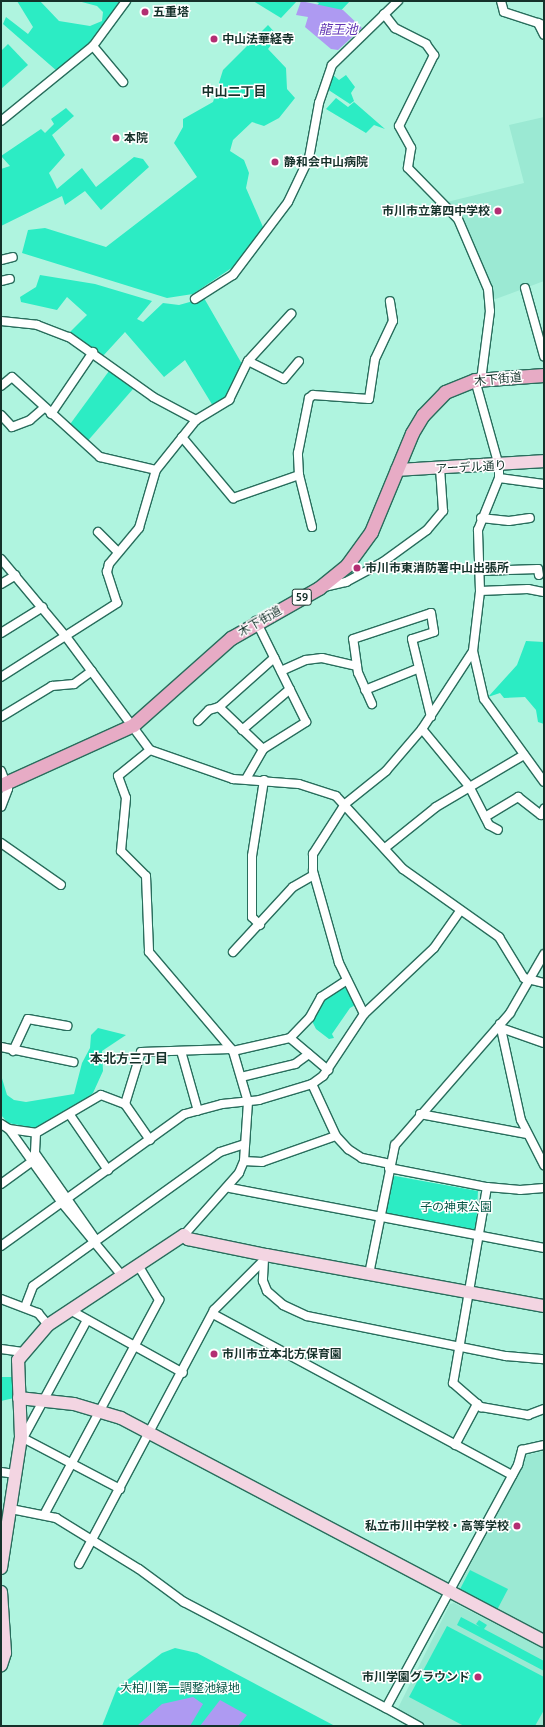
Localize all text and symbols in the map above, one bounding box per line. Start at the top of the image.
place label: 五重塔 [153,5,189,19]
marker: 五重塔 [140,7,150,17]
water label: 龍王池 [319,21,357,37]
place label: 中山法華経寺 [222,32,294,46]
marker: 中山法華経寺 [209,34,219,44]
district label: 中山二丁目 [202,83,266,99]
place label: 本院 [124,131,148,145]
marker: 本院 [111,133,121,143]
place label: 静和会中山病院 [284,155,368,169]
marker: 静和会中山病院 [269,156,281,168]
place label: 市川市立第四中学校 [382,204,490,218]
marker: 市川市立第四中学校 [493,206,503,216]
street label: 木下街道 [473,370,523,388]
street label: アーデル通り [435,458,507,476]
place label: 市川市東消防署中山出張所 [365,561,509,575]
marker: 市川市東消防署中山出張所 [352,563,362,573]
road number: 59 [291,588,313,606]
street label: 木下街道 [236,603,284,639]
district label: 本北方三丁目 [90,1050,168,1066]
park label: 子の神東公園 [420,1200,492,1214]
place label: 市川市立本北方保育園 [222,1347,342,1361]
marker: 市川市立本北方保育園 [209,1349,219,1359]
place label: 私立市川中学校・高等学校 [365,1519,509,1533]
marker: 私立市川中学校・高等学校 [512,1521,522,1531]
place label: 市川学園グラウンド [362,1670,470,1684]
marker: 市川学園グラウンド [473,1672,483,1682]
park label: 大柏川第一調整池緑地 [120,1681,240,1695]

